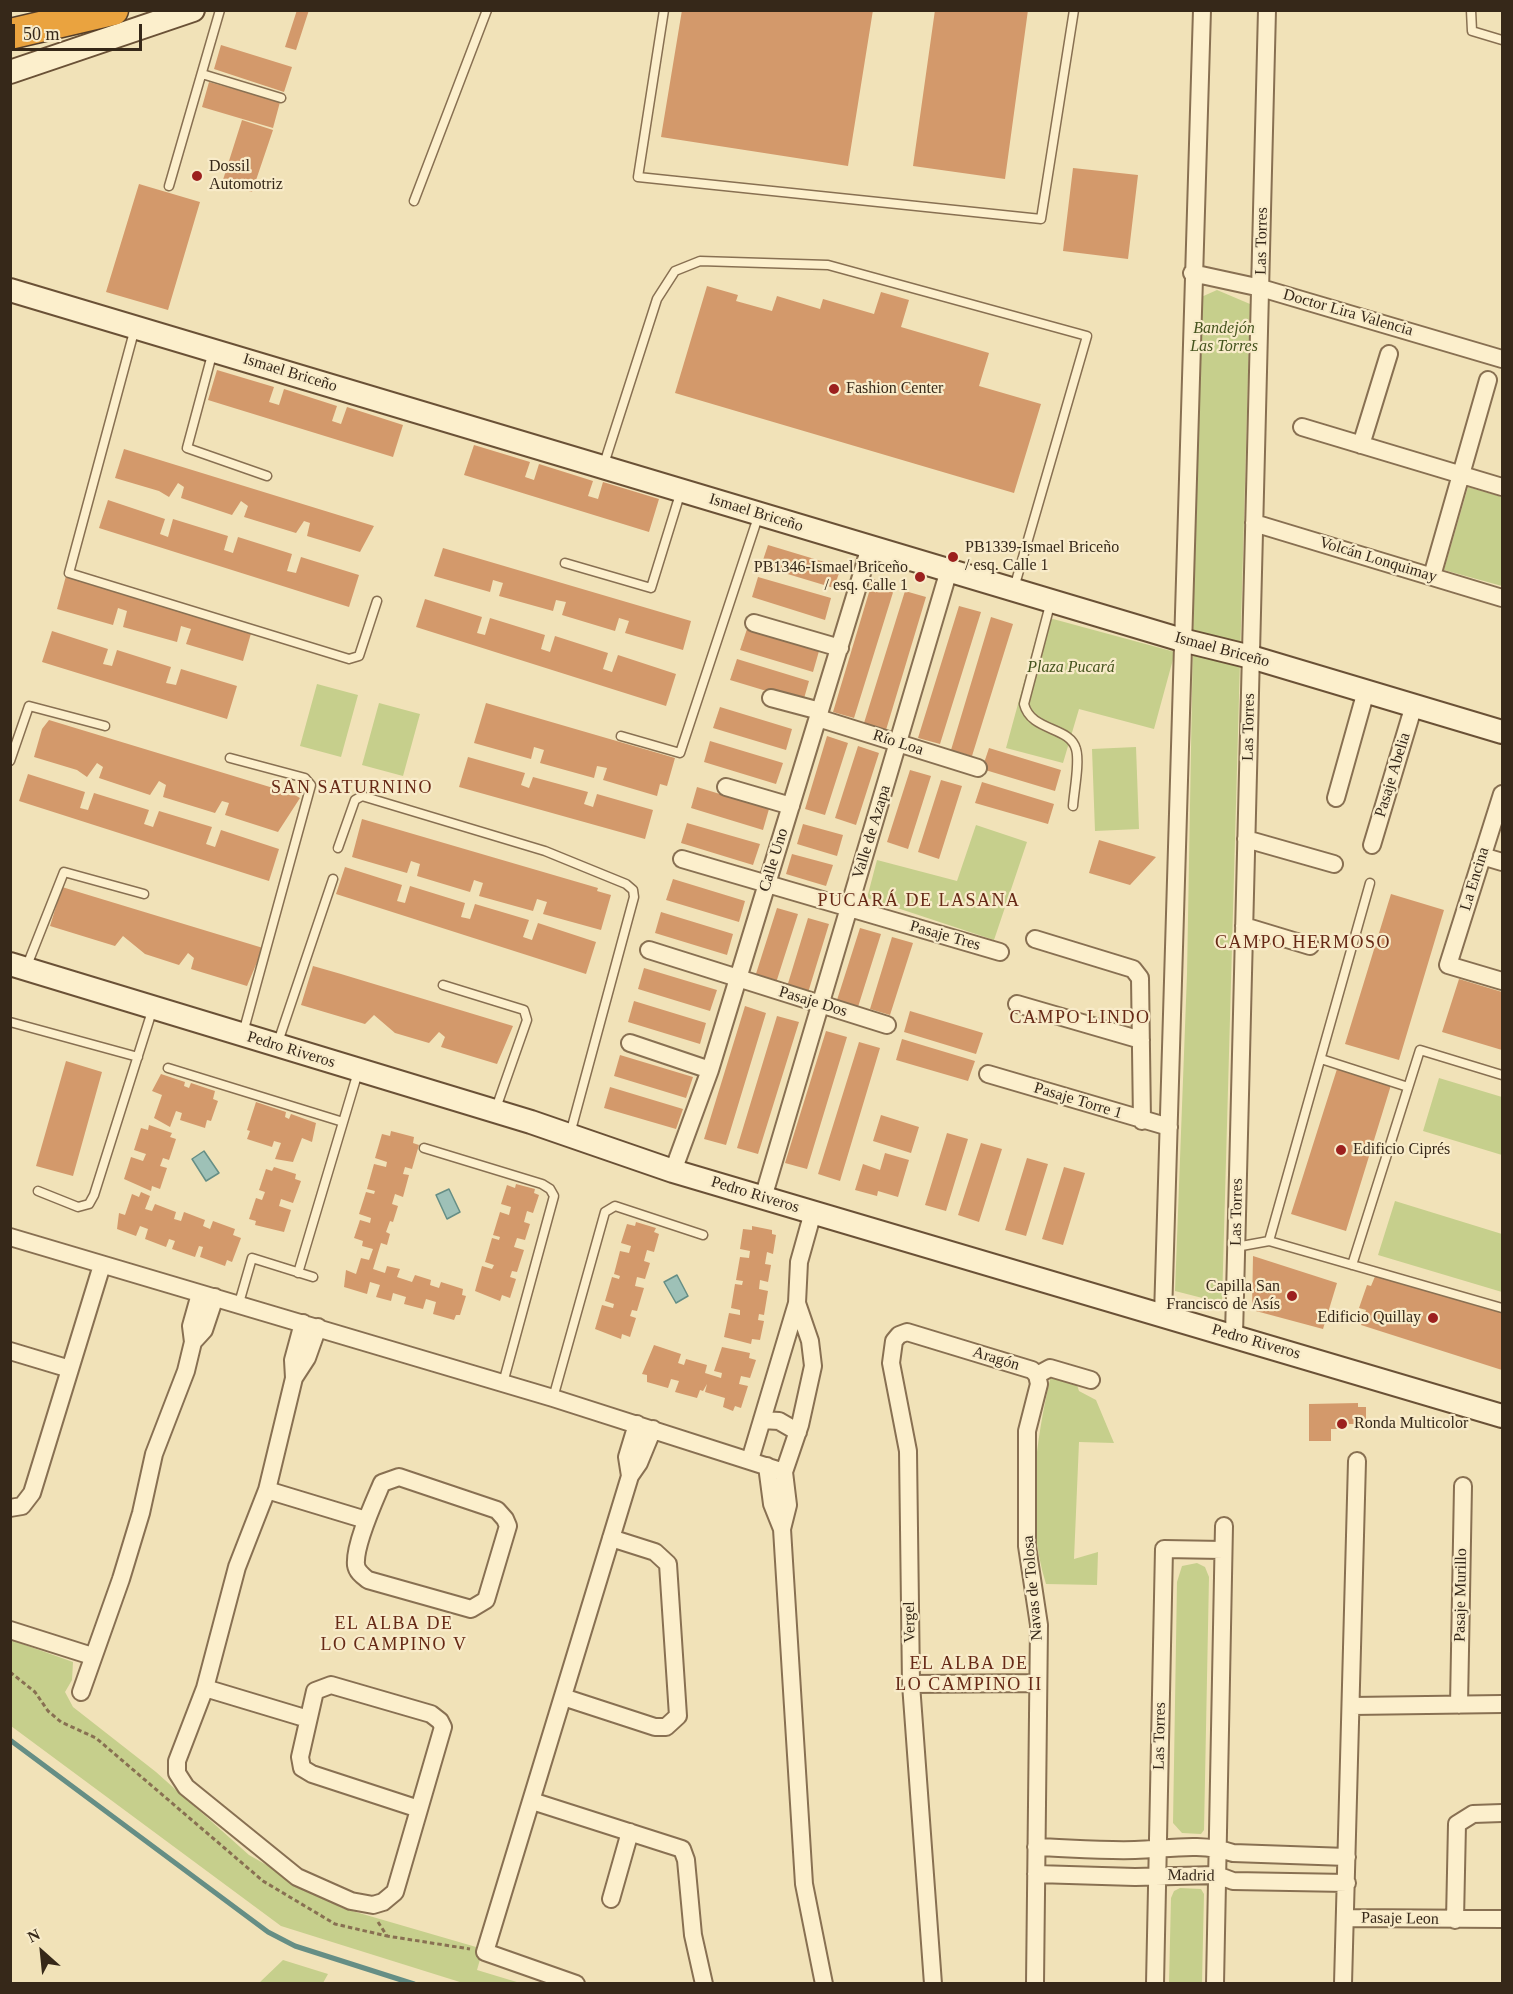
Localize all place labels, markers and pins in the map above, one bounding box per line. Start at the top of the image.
place label: Dossil Automotriz [209,157,283,195]
marker: Dossil Automotriz [190,169,204,183]
place label: Fashion Center [846,379,943,399]
marker: Fashion Center [827,382,841,396]
place label: PB1339-Ismael Briceño / esq. Calle 1 [965,538,1119,576]
marker: PB1339-Ismael Briceño / esq. Calle 1 [946,550,960,564]
place label: PB1346-Ismael Briceño / esq. Calle 1 [754,558,908,596]
marker: PB1346-Ismael Briceño / esq. Calle 1 [913,570,927,584]
place label: Edificio Ciprés [1353,1140,1450,1160]
marker: Edificio Ciprés [1334,1143,1348,1157]
place label: Capilla San Francisco de Asís [1166,1277,1280,1315]
marker: Capilla San Francisco de Asís [1285,1289,1299,1303]
place label: Edificio Quillay [1317,1308,1421,1328]
marker: Edificio Quillay [1426,1311,1440,1325]
place label: Ronda Multicolor [1354,1414,1468,1434]
marker: Ronda Multicolor [1335,1417,1349,1431]

